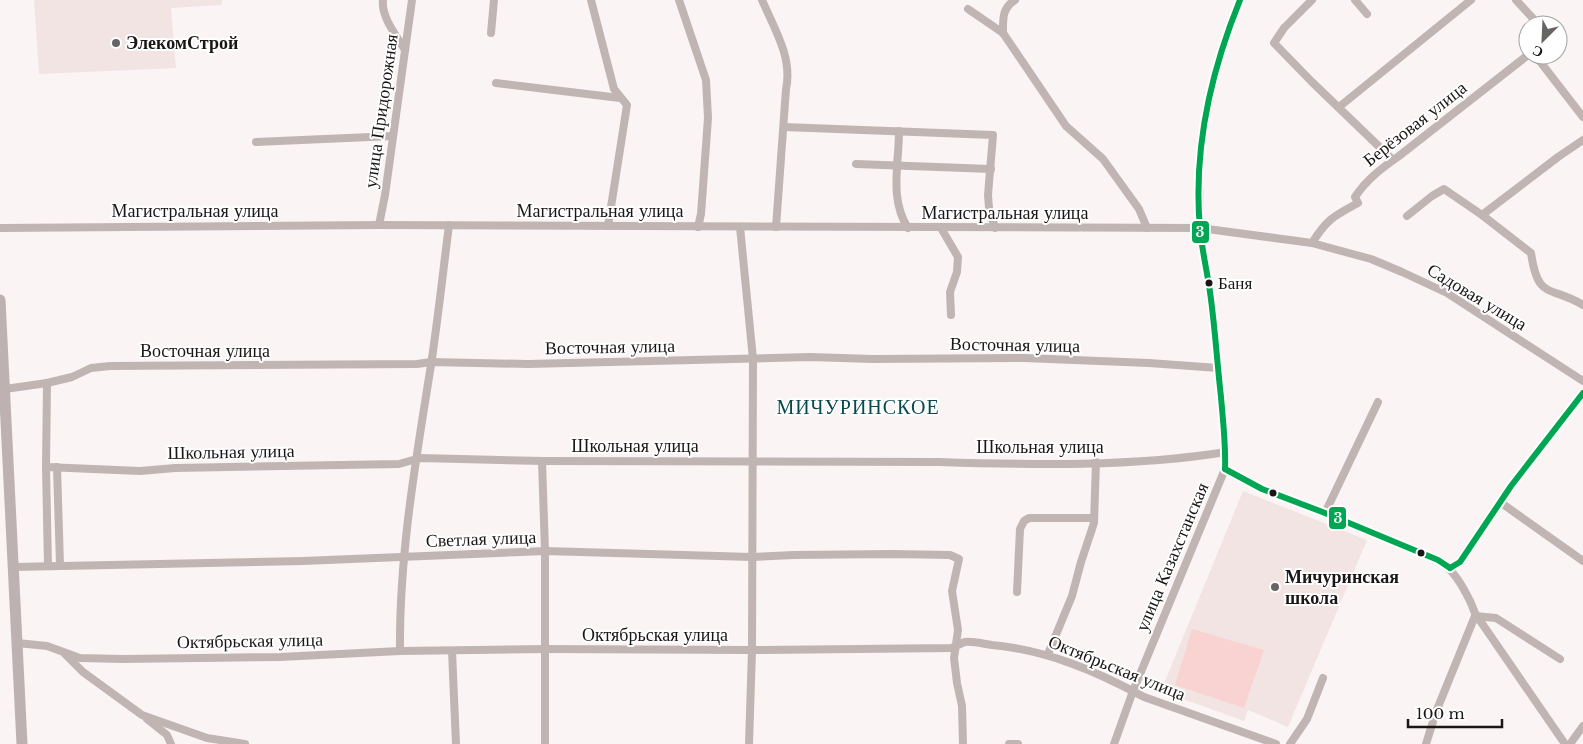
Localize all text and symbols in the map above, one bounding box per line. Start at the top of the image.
north arrow [1518,15,1568,65]
place label: ЭлекомСтрой [126,32,238,54]
street label: улица Придорожная [359,33,403,189]
marker: ЭлекомСтрой [110,37,122,49]
text: С [1529,42,1546,62]
street label: Берёзовая улица [1359,77,1471,171]
street label: Магистральная улица [112,200,278,222]
street label: Магистральная улица [517,200,683,222]
street label: Магистральная улица [922,202,1088,224]
line badge: 3 [1191,220,1210,244]
text: 3 [1196,223,1205,241]
street label: Садовая улица [1423,259,1531,335]
place label: Баня [1218,273,1252,294]
marker: Баня [1204,278,1214,288]
street label: Восточная улица [950,333,1080,357]
street label: Восточная улица [545,335,675,359]
street label: Восточная улица [140,340,270,362]
district label: МИЧУРИНСКОЕ [776,395,940,419]
street label: Школьная улица [571,435,699,457]
street label: Школьная улица [976,436,1104,458]
street label: Школьная улица [167,440,295,464]
street label: улица Казахстанская [1131,479,1213,635]
unlabelled marker [1268,488,1278,498]
line badge: 3 [1328,506,1347,530]
text: 3 [1334,509,1343,527]
street label: Светлая улица [425,526,537,552]
unlabelled marker [1416,548,1426,558]
place label: Мичуринская школа [1285,566,1399,609]
marker: Мичуринская школа [1269,581,1281,593]
street label: Октябрьская улица [582,624,728,646]
street label: Октябрьская улица [177,629,323,653]
street label: Октябрьская улица [1045,630,1189,706]
scale bar [1408,696,1502,728]
text: 100 m [1416,704,1465,723]

